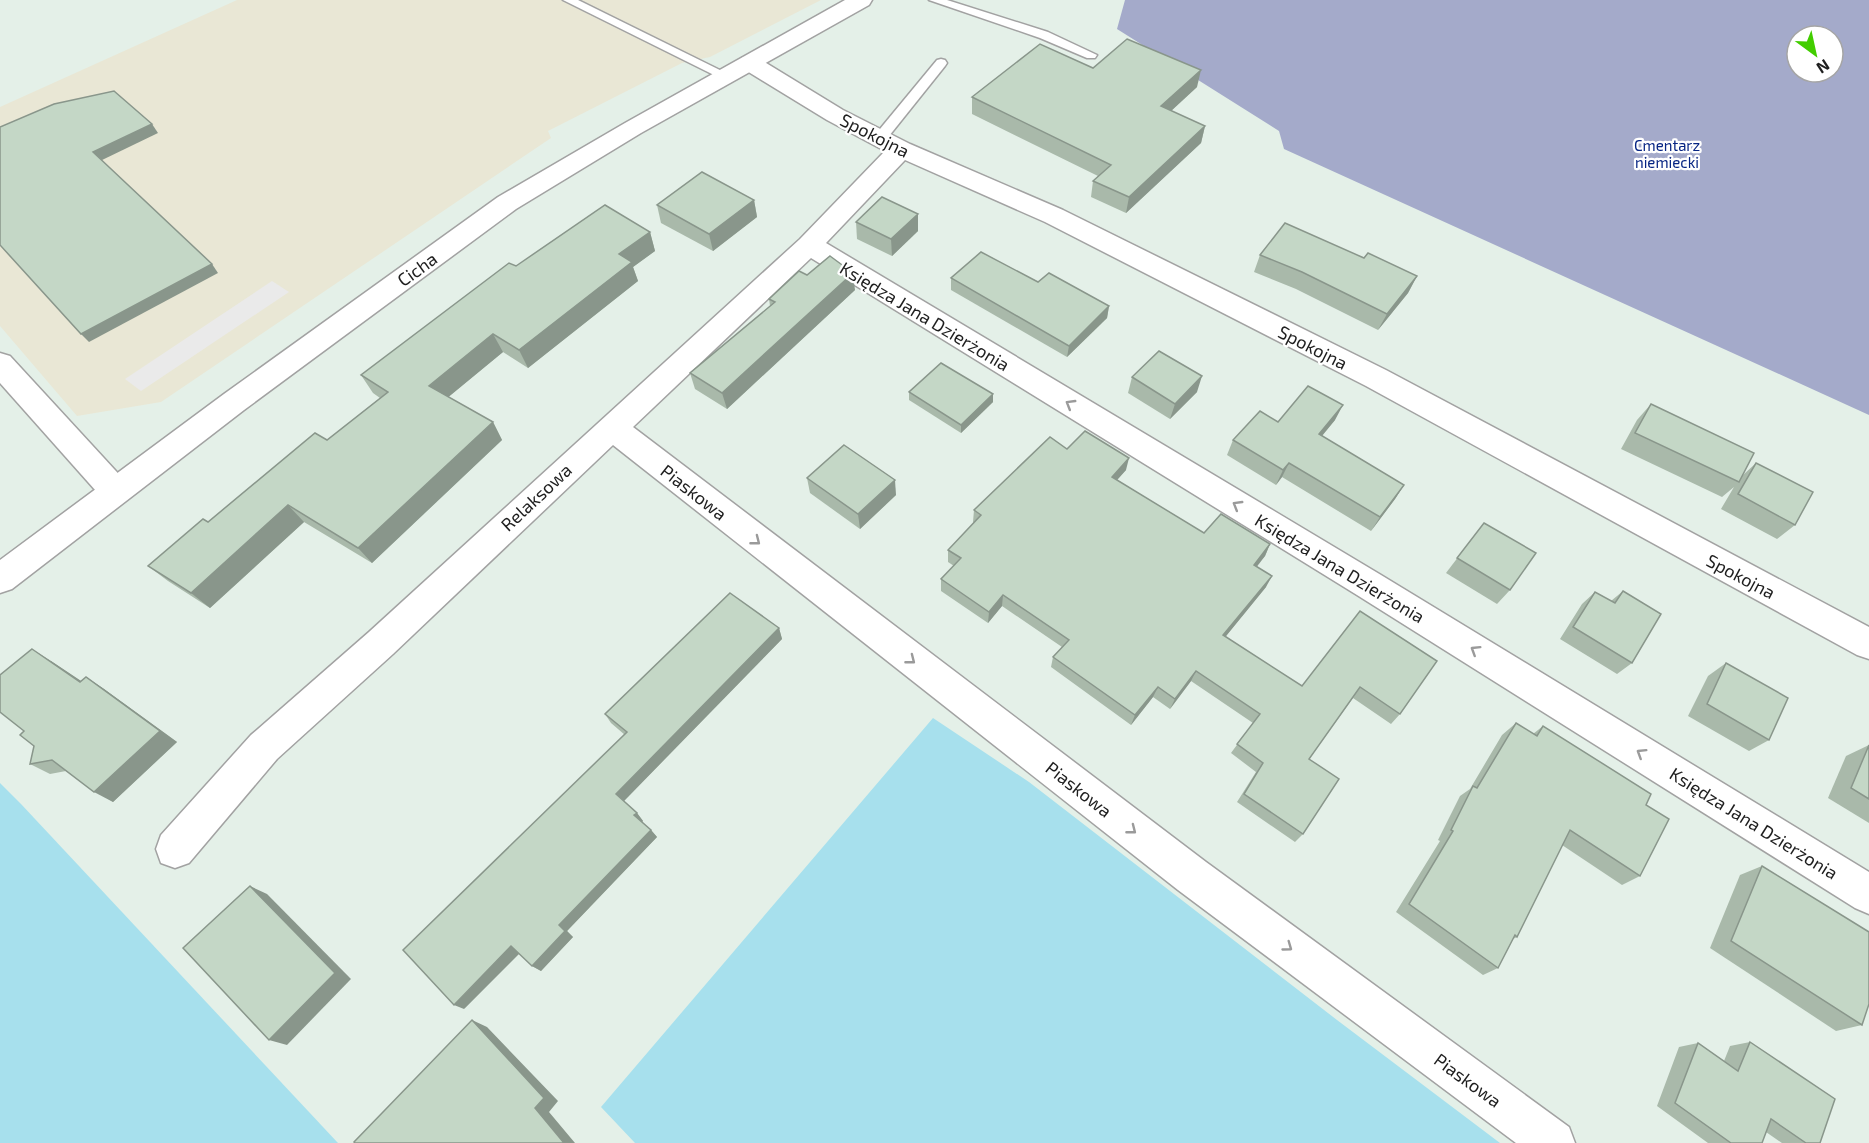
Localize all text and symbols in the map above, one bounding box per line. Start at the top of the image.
north arrow [1785,24,1845,84]
text: N [1813,56,1833,78]
street label: Spokojna [837,108,913,162]
park label: Cmentarz niemiecki [1634,136,1700,171]
street label: Cicha [393,247,441,291]
street label: Księdza Jana Dzierżonia [836,257,1014,375]
street label: Spokojna [1275,320,1351,374]
one-way arrow [1066,399,1076,411]
street label: Relaksowa [496,459,576,535]
street label: Piaskowa [657,459,731,525]
one-way arrow [1233,500,1243,512]
street label: Księdza Jana Dzierżonia [1251,509,1429,627]
one-way arrow [750,533,761,544]
street label: Spokojna [1703,549,1779,603]
one-way arrow [1471,646,1481,658]
one-way arrow [904,652,915,663]
one-way arrow [1637,748,1647,760]
street label: Piaskowa [1042,756,1116,822]
street label: Księdza Jana Dzierżonia [1666,762,1842,884]
one-way arrow [1125,823,1136,834]
one-way arrow [1281,940,1292,951]
street label: Piaskowa [1430,1048,1506,1112]

